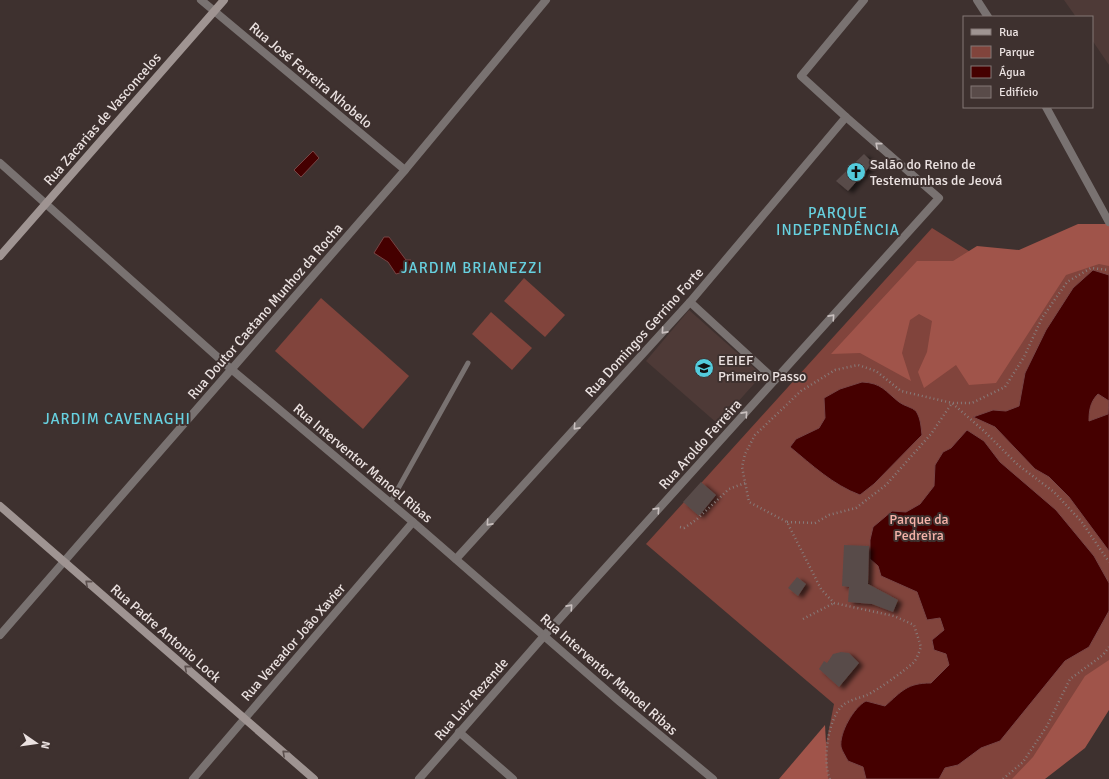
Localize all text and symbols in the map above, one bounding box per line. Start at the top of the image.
legend [963,16,1093,108]
street label: Rua José Ferreira Nhobelo [246,19,376,132]
text: Rua [999,25,1019,40]
text: Parque [999,45,1035,60]
street label: Rua Zacarias de Vasconcelos [40,49,165,189]
text: Água [999,65,1025,80]
text: Edifício [999,85,1038,100]
one-way arrow [875,143,883,150]
place label: Salão do Reino de Testemunhas de Jeová [870,156,1002,189]
church icon: Salão do Reino de Testemunhas de Jeová [845,161,867,183]
district label: PARQUE INDEPENDÊNCIA [776,204,900,239]
street label: Rua Doutor Caetano Munhoz da Rocha [184,220,346,403]
district label: JARDIM BRIANEZZI [401,259,543,277]
street label: Rua Domingos Gerrino Forte [582,264,707,401]
one-way arrow [827,315,834,322]
one-way arrow [661,326,669,334]
place label: EEIEF Primeiro Passo [718,352,806,385]
school or university icon: EEIEF Primeiro Passo [693,357,715,379]
street label: Rua Aroldo Ferreira [655,396,745,493]
street label: Rua Interventor Manoel Ribas [290,400,436,527]
district label: JARDIM CAVENAGHI [43,410,191,428]
one-way arrow [740,411,747,419]
one-way arrow [574,422,581,430]
one-way arrow [653,507,660,515]
park label: Parque da Pedreira [889,511,949,544]
one-way arrow [486,518,494,526]
street label: Rua Vereador João Xavier [238,579,350,705]
one-way arrow [85,581,93,588]
street label: Rua Padre Antonio Lock [107,581,224,686]
one-way arrow [566,604,573,612]
street label: Rua Interventor Manoel Ribas [537,610,681,739]
street label: Rua Luiz Rezende [431,655,512,744]
one-way arrow [184,665,191,672]
north arrow [16,723,56,763]
text: N [38,740,52,750]
one-way arrow [282,751,290,758]

